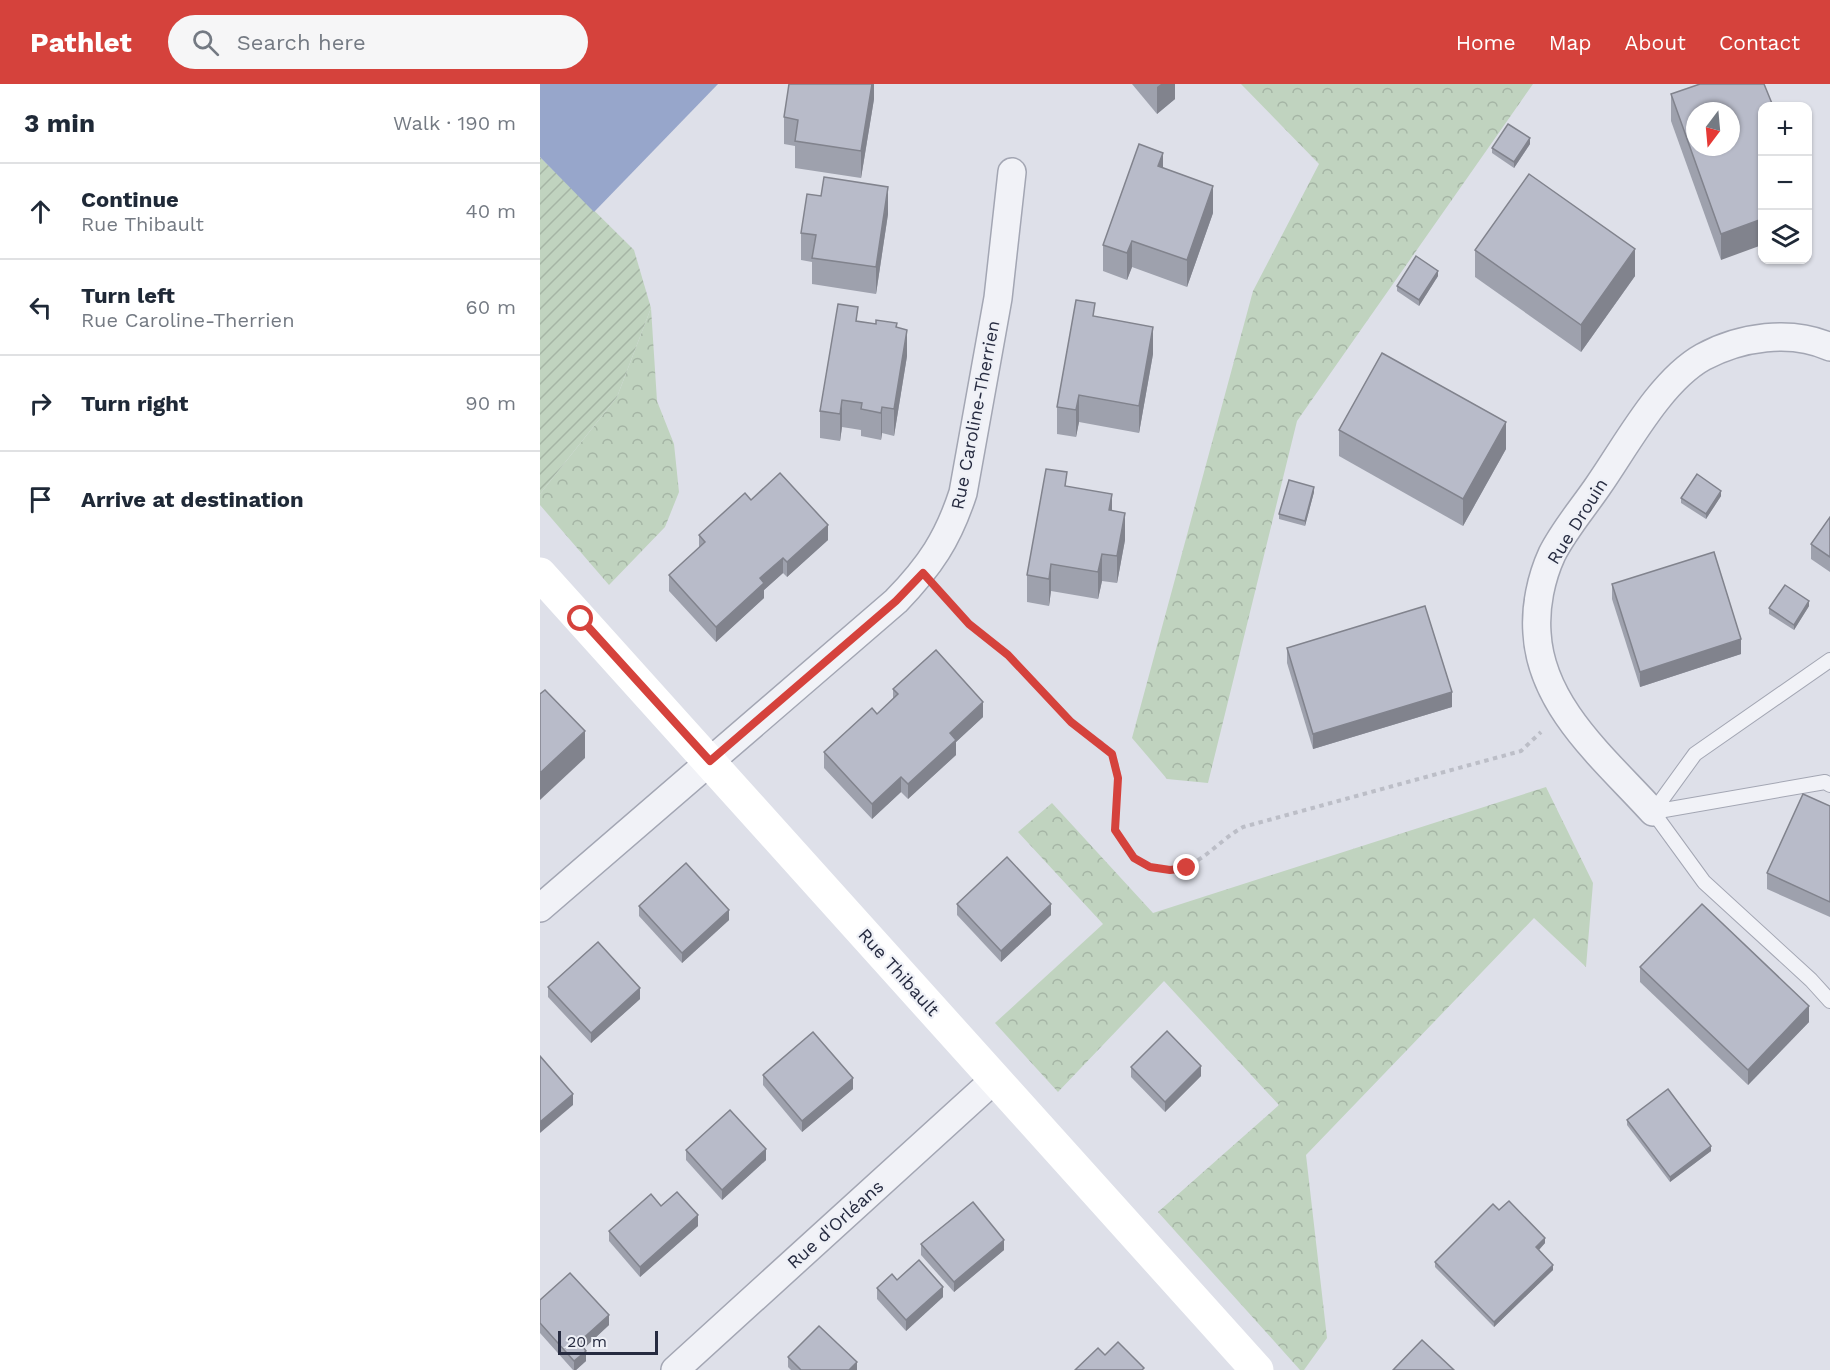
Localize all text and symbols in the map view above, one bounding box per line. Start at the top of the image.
search box [168,15,588,69]
text: Pathlet [30,26,132,59]
icon: search [189,26,222,59]
text: Search here [237,30,366,55]
text: Home [1456,30,1516,55]
text: Map [1549,30,1592,55]
text: About [1625,30,1686,55]
text: Contact [1719,30,1800,55]
north arrow [1686,102,1740,156]
map controls [1758,102,1812,264]
button: + [1758,102,1812,156]
text: 3 min [24,108,95,138]
text: Walk · 190 m [393,111,516,135]
button: − [1758,156,1812,210]
text: Continue [81,187,179,212]
icon: ahead [24,195,57,228]
text: 40 m [465,199,516,223]
button: layers [1758,210,1812,264]
text: Rue Thibault [81,212,204,236]
text: Turn left [81,283,175,308]
icon: left [24,291,57,324]
text: 60 m [466,295,516,319]
text: Rue Caroline-Therrien [81,308,295,332]
street label: Rue Caroline-Therrien [946,319,1004,511]
icon: right [24,387,57,420]
text: Turn right [81,391,188,416]
text: 90 m [465,391,516,415]
street label: Rue Drouin [1542,474,1612,568]
icon: arrive [24,483,57,516]
text: Arrive at destination [81,487,304,512]
route start [567,605,593,631]
route end [1173,854,1199,880]
street label: Rue Thibault [854,924,944,1020]
street label: Rue d'Orléans [783,1175,887,1273]
scale bar [558,1328,658,1356]
text: 20 m [567,1332,607,1351]

